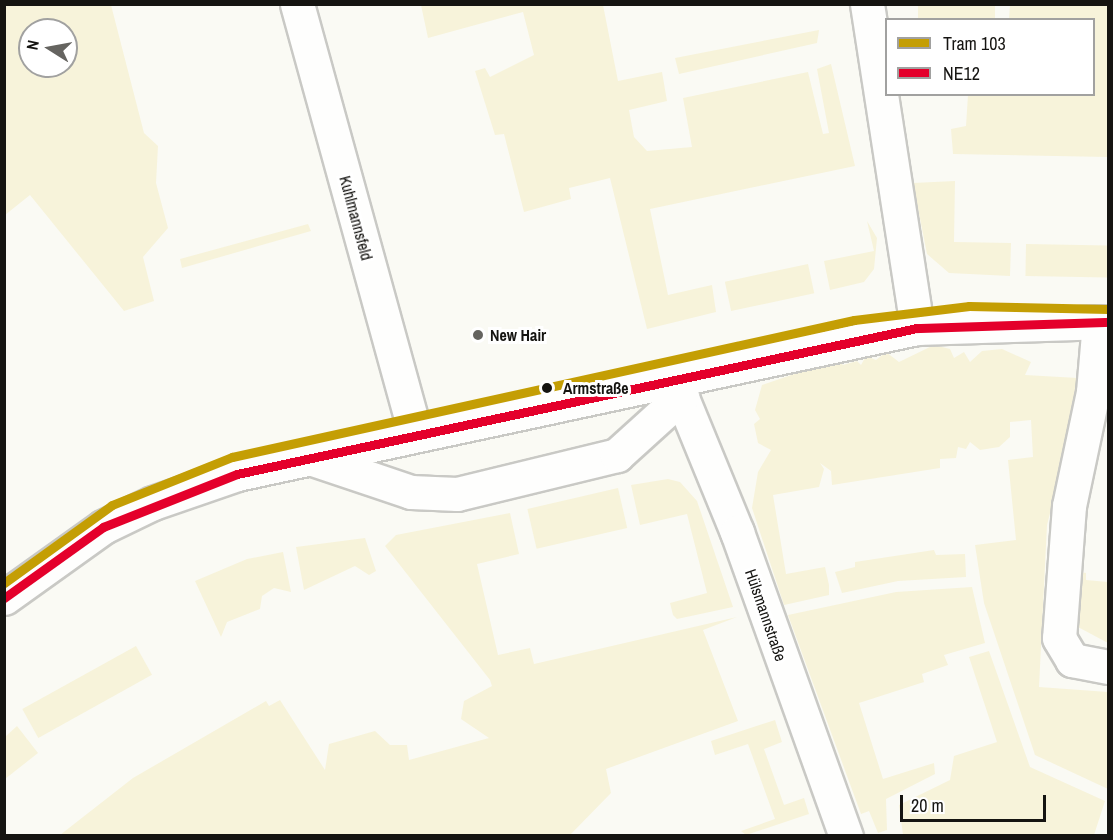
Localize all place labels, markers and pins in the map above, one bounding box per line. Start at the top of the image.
place label: New Hair [490,325,546,345]
marker: New Hair [471,328,485,342]
marker: Armstraße [536,377,558,399]
place label: Armstraße [563,378,629,398]

